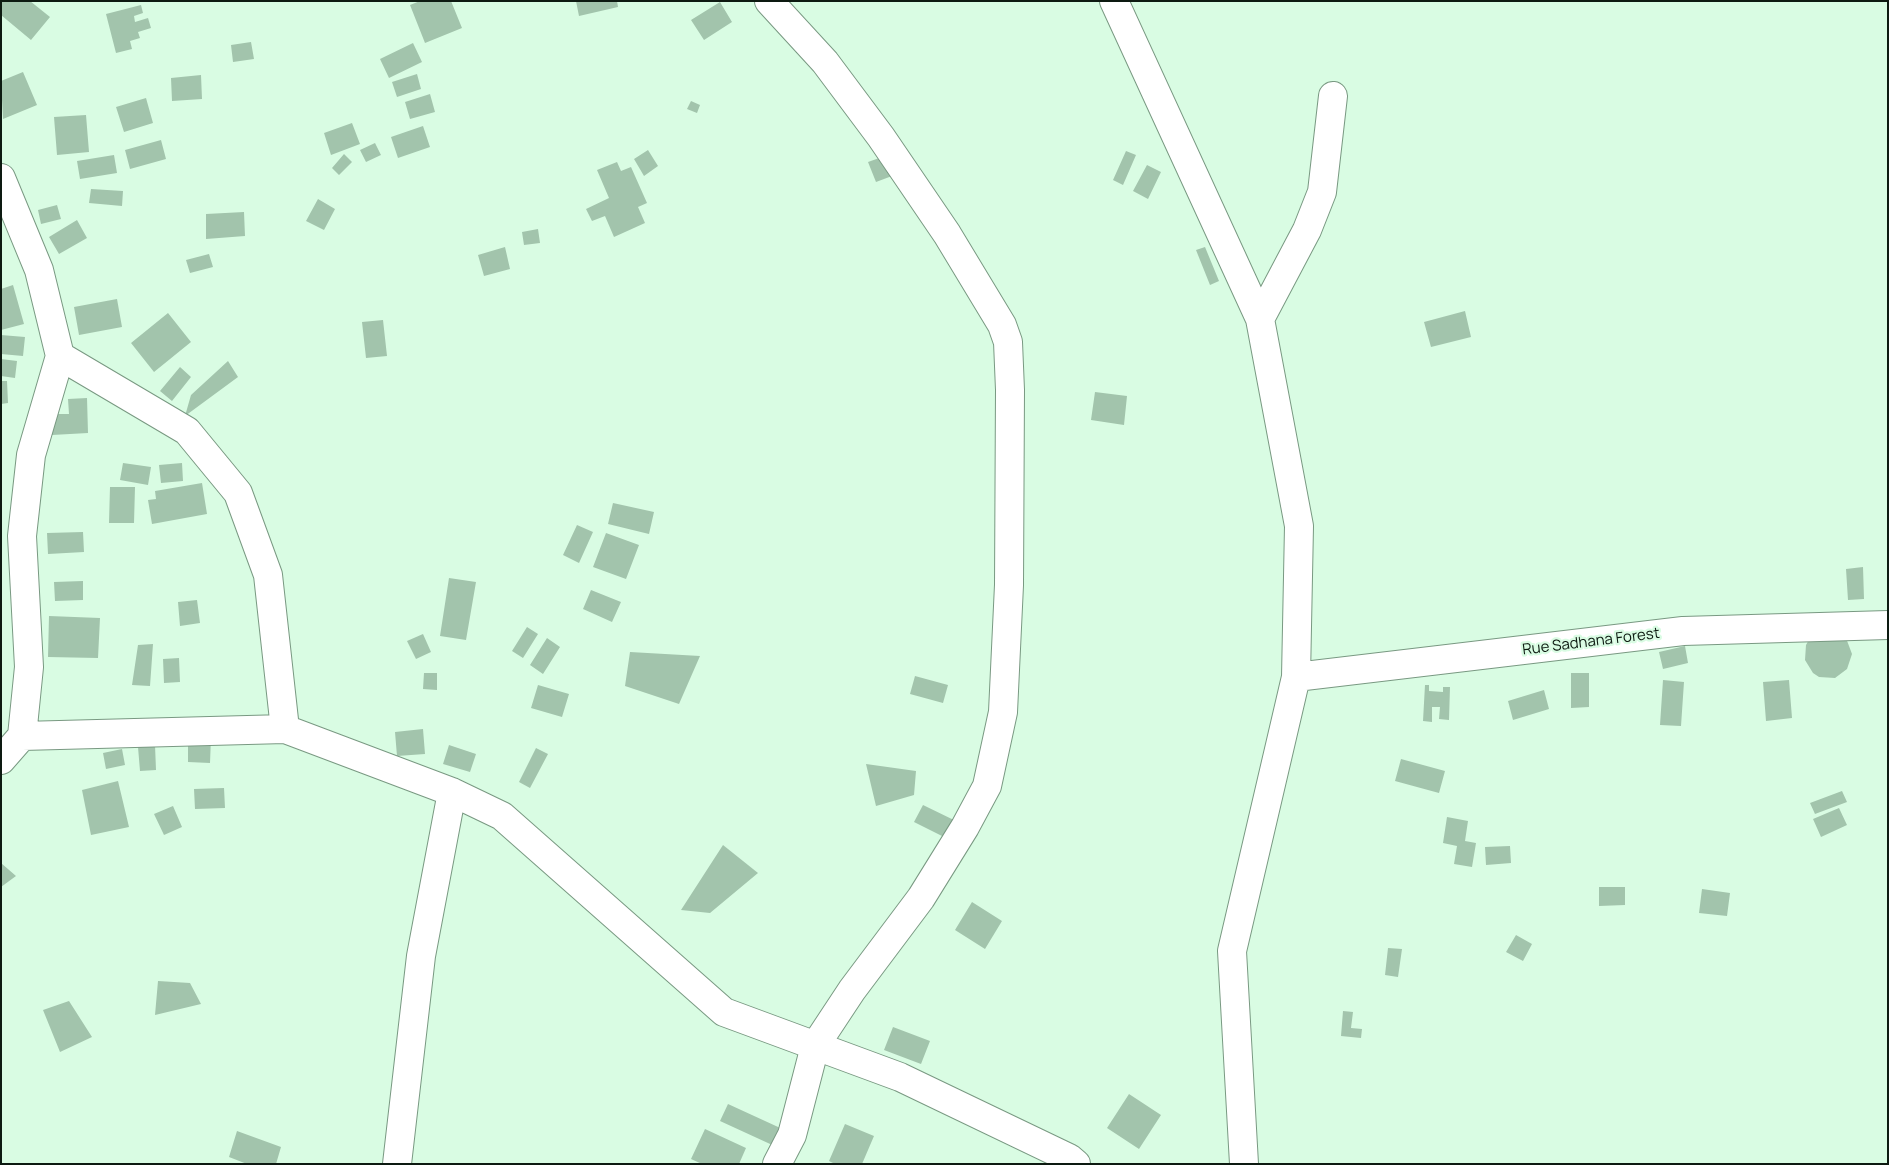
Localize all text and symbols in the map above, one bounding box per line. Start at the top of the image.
street label: Rue Sadhana Forest [1521,625,1661,659]

